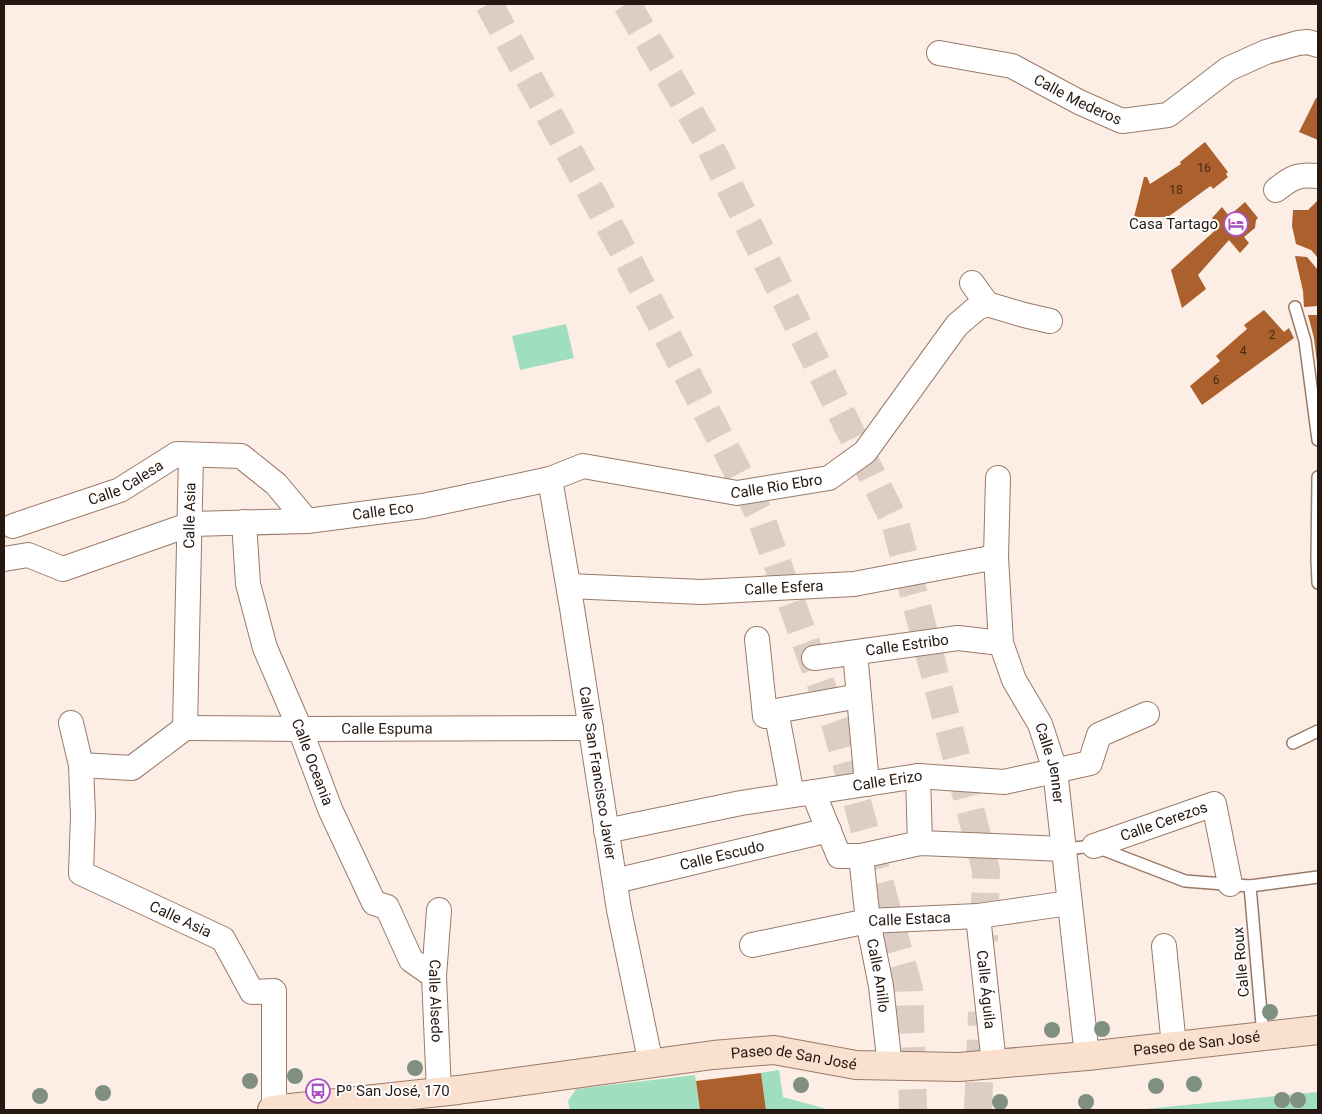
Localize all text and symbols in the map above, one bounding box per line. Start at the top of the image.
street label: Calle Mederos [1031,70,1124,129]
house number: 16 [1197,161,1211,175]
house number: 18 [1169,183,1183,197]
hotel icon: Casa Tartago [1223,211,1249,237]
place label: Casa Tartago [1129,215,1218,233]
house number: 2 [1269,328,1276,342]
house number: 4 [1240,344,1247,358]
house number: 6 [1213,373,1220,387]
street label: Calle Calesa [86,456,167,509]
street label: Calle Rio Ebro [729,470,824,502]
street label: Calle Asia [180,482,199,549]
street label: Calle Eco [351,498,415,524]
street label: Calle Esfera [744,577,824,599]
street label: Calle Estribo [864,630,950,660]
street label: Calle San Francisco Javier [575,685,620,861]
street label: Calle Oceania [288,716,337,808]
street label: Calle Espuma [341,720,433,738]
street label: Calle Jenner [1031,720,1068,804]
street label: Calle Erizo [851,766,923,795]
street label: Calle Cerezos [1118,798,1210,845]
street label: Calle Escudo [678,837,766,874]
street label: Calle Asia [147,897,214,941]
street label: Calle Estaca [868,908,951,930]
street label: Calle Roux [1229,926,1253,998]
street label: Calle Anillo [863,937,893,1013]
street label: Calle Águila [973,949,999,1030]
street label: Calle Alsedo [425,959,446,1043]
street label: Paseo de San José [1132,1028,1261,1060]
street label: Paseo de San José [730,1041,858,1074]
bus stop icon: Pº San José, 170 [305,1078,331,1104]
place label: Pº San José, 170 [336,1082,450,1100]

